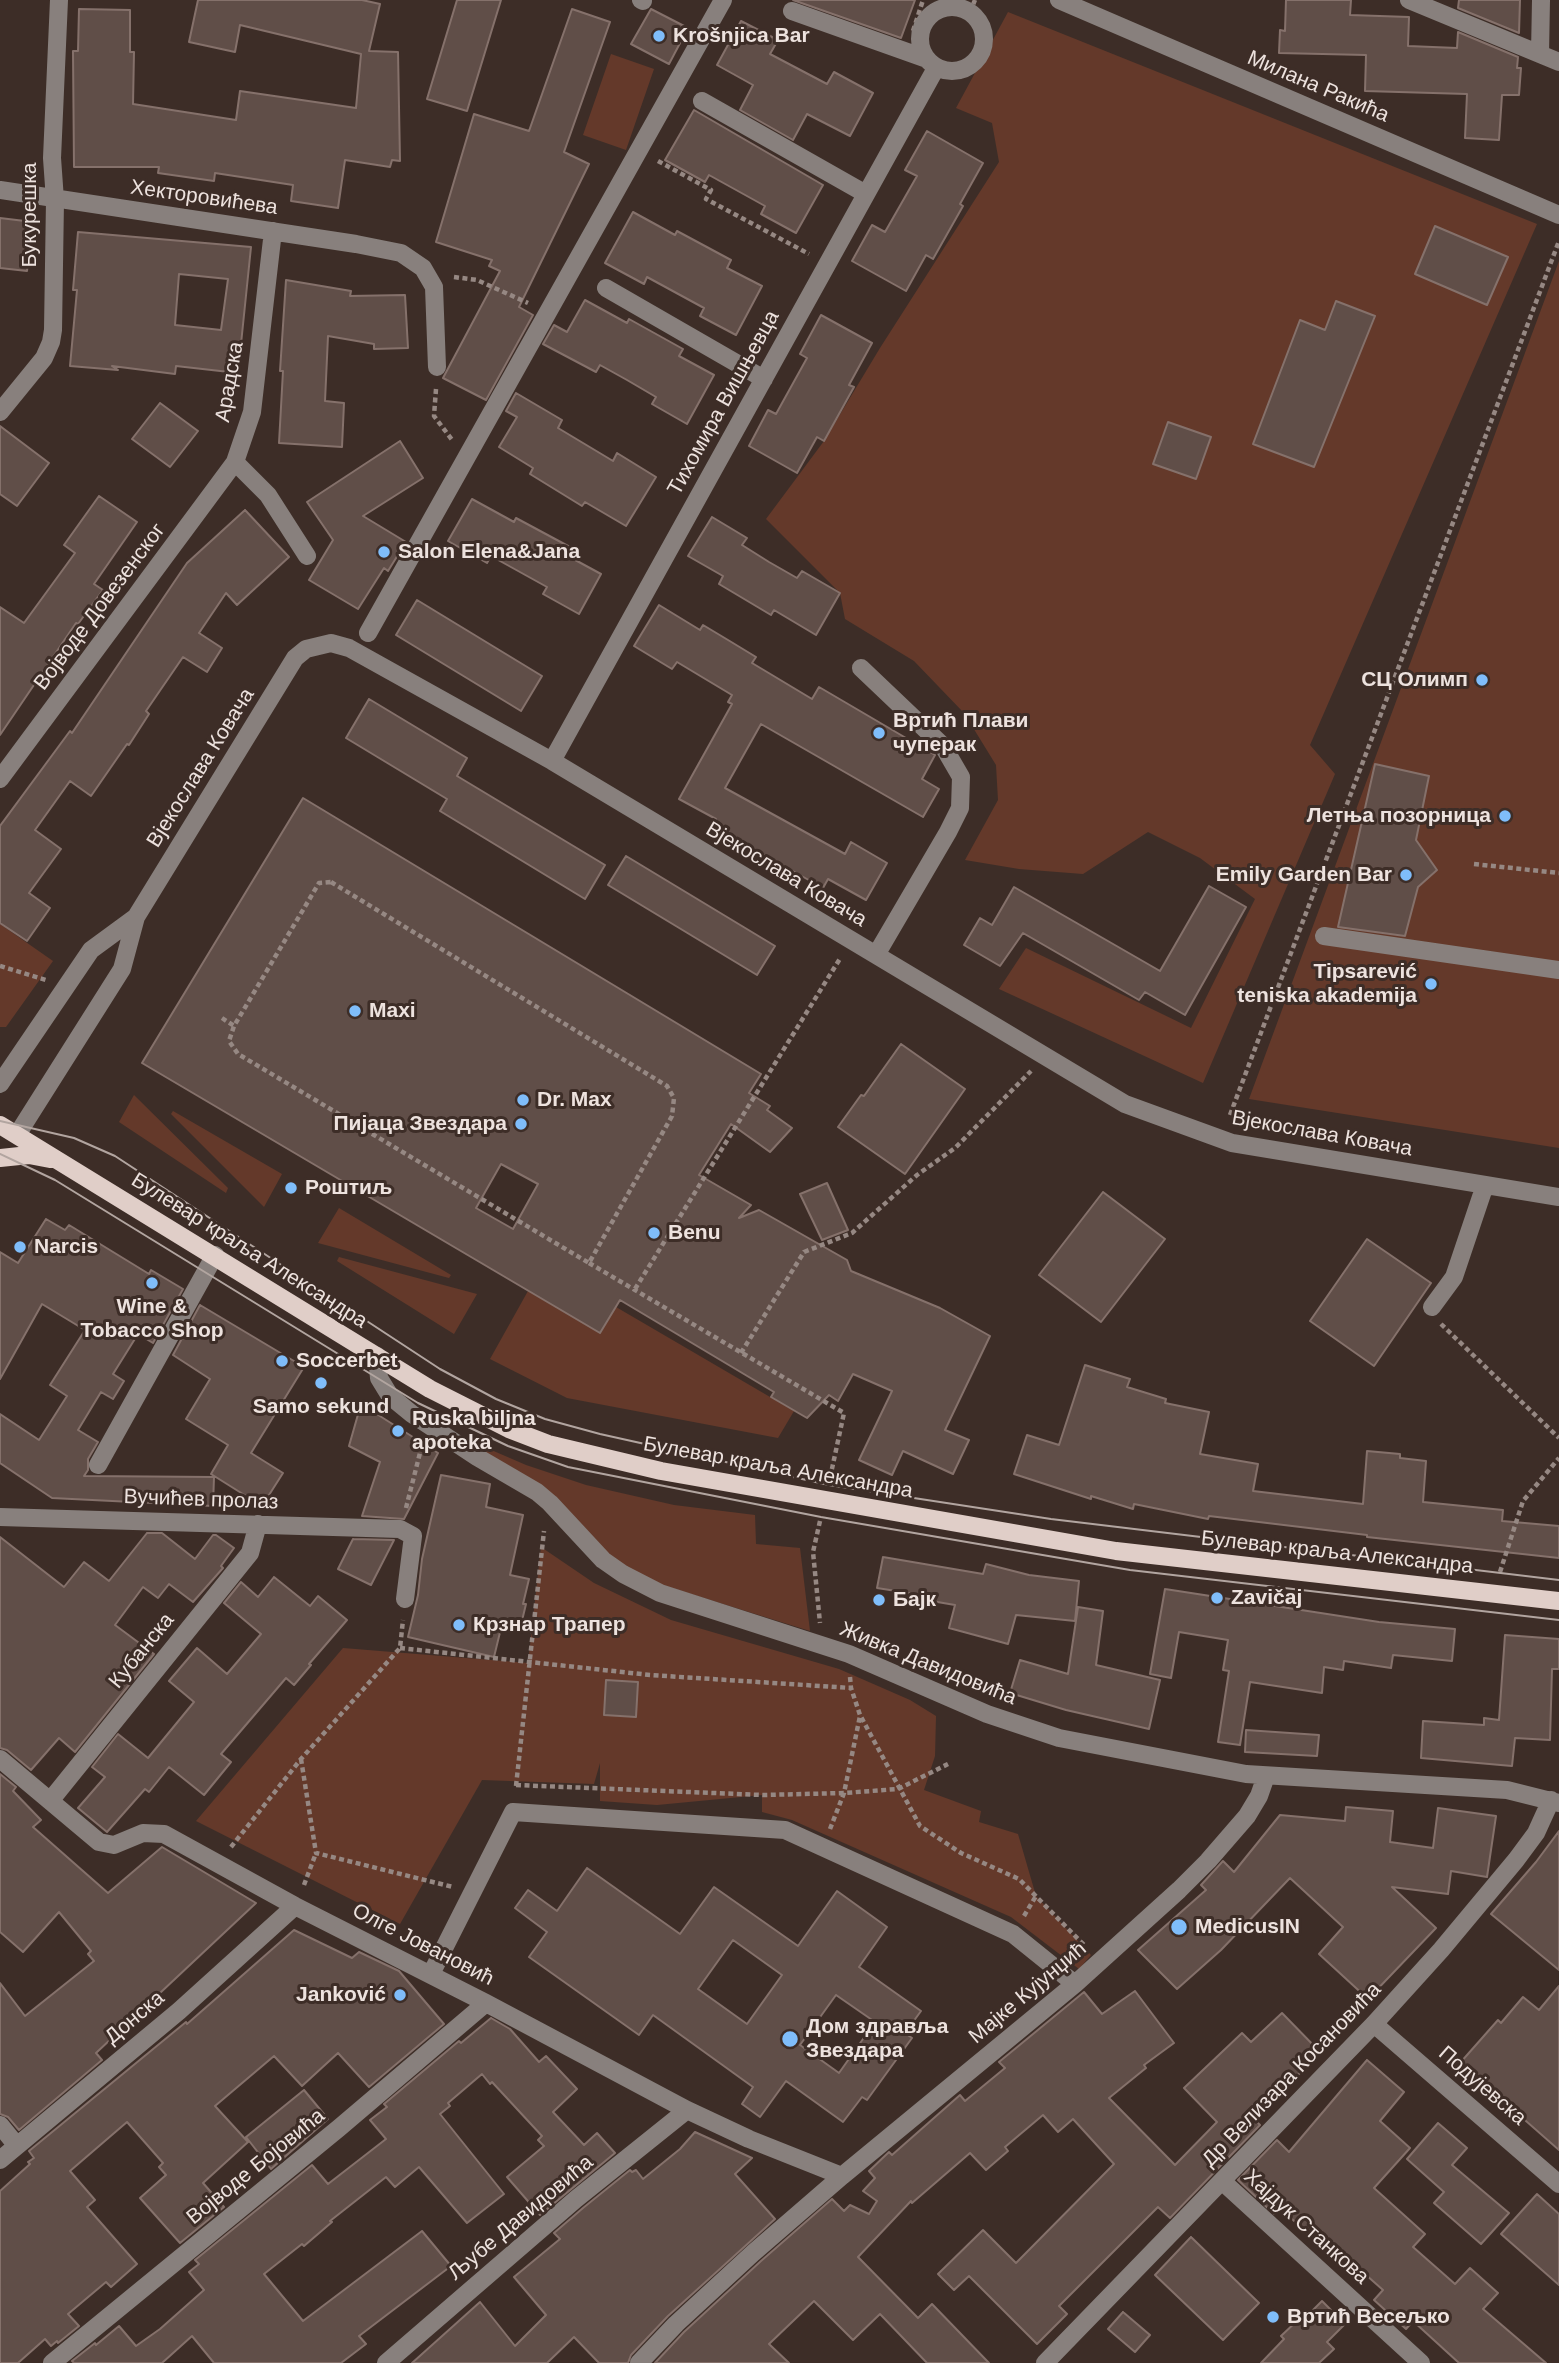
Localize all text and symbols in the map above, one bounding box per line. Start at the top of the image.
place label: Krošnjica Bar [673,23,810,49]
marker: Krošnjica Bar [651,28,667,44]
street label: Милана Ракића [1243,46,1393,128]
street label: Букурешка [17,162,43,268]
street label: Хекторовићева [129,175,279,221]
street label: Тихомира Вишњевца [663,306,785,500]
street label: Арадска [211,340,249,424]
street label: Војводе Довезенског [29,519,171,695]
place label: Salon Elena&Jana [398,539,580,565]
marker: Salon Elena&Jana [376,544,392,560]
place label: СЦ Олимп [1361,667,1468,693]
marker: СЦ Олимп [1474,672,1490,688]
street label: Вјекослава Ковача [142,684,260,852]
place label: Вртић Плави чуперак [893,708,1029,758]
marker: Вртић Плави чуперак [871,725,887,741]
place label: Летња позорница [1307,803,1491,829]
marker: Летња позорница [1497,808,1513,824]
street label: Вјекослава Ковача [701,817,871,933]
place label: Emily Garden Bar [1216,862,1392,888]
marker: Emily Garden Bar [1398,867,1414,883]
place label: Tipsarević teniska akademija [1237,959,1417,1009]
marker: Tipsarević teniska akademija [1423,976,1439,992]
place label: Maxi [369,998,416,1024]
marker: Maxi [347,1003,363,1019]
place label: Dr. Max [537,1087,612,1113]
marker: Dr. Max [515,1092,531,1108]
street label: Вјекослава Ковача [1230,1106,1414,1162]
place label: Пијаца Звездара [333,1111,507,1137]
marker: Пијаца Звездара [513,1116,529,1132]
street label: Булевар краља Александра [126,1168,372,1334]
place label: Роштиљ [305,1175,392,1201]
marker: Роштиљ [283,1180,299,1196]
place label: Benu [668,1220,720,1246]
marker: Benu [646,1225,662,1241]
place label: Narcis [34,1234,98,1260]
marker: Narcis [12,1239,28,1255]
marker: Wine & Tobacco Shop [144,1275,160,1291]
place label: Wine & Tobacco Shop [80,1294,224,1344]
place label: Soccerbet [296,1348,398,1374]
marker: Soccerbet [274,1353,290,1369]
marker: Samo sekund [313,1375,329,1391]
place label: Samo sekund [253,1394,389,1420]
place label: Ruska biljna apoteka [412,1406,536,1456]
marker: Ruska biljna apoteka [390,1423,406,1439]
street label: Булевар краља Александра [641,1432,915,1504]
street label: Вучићев пролаз [123,1485,279,1515]
street label: Булевар краља Александра [1200,1526,1474,1580]
place label: Zavičaj [1231,1585,1302,1611]
place label: Бајк [893,1587,936,1613]
marker: Zavičaj [1209,1590,1225,1606]
marker: Бајк [871,1592,887,1608]
street label: Кубанска [104,1608,180,1694]
place label: Крзнар Трапер [473,1612,626,1638]
marker: Крзнар Трапер [451,1617,467,1633]
street label: Живка Давидовића [836,1617,1020,1711]
street label: Олге Јовановић [348,1898,498,1992]
place label: MedicusIN [1195,1914,1300,1940]
marker: MedicusIN [1169,1917,1189,1937]
street label: Мајке Кујунџић [964,1937,1092,2049]
street label: Др Велизара Косановића [1197,1977,1387,2173]
place label: Janković [296,1982,386,2008]
street label: Донска [100,1986,170,2050]
marker: Janković [392,1987,408,2003]
place label: Дом здравља Звездара [806,2014,948,2064]
marker: Дом здравља Звездара [780,2029,800,2049]
street label: Подујевска [1433,2041,1531,2131]
street label: Војводе Бојовића [182,2104,330,2230]
street label: Љубе Давидовића [443,2150,599,2286]
street label: Хајдук Станкова [1238,2164,1374,2290]
place label: Вртић Весељко [1287,2304,1450,2330]
marker: Вртић Весељко [1265,2309,1281,2325]

